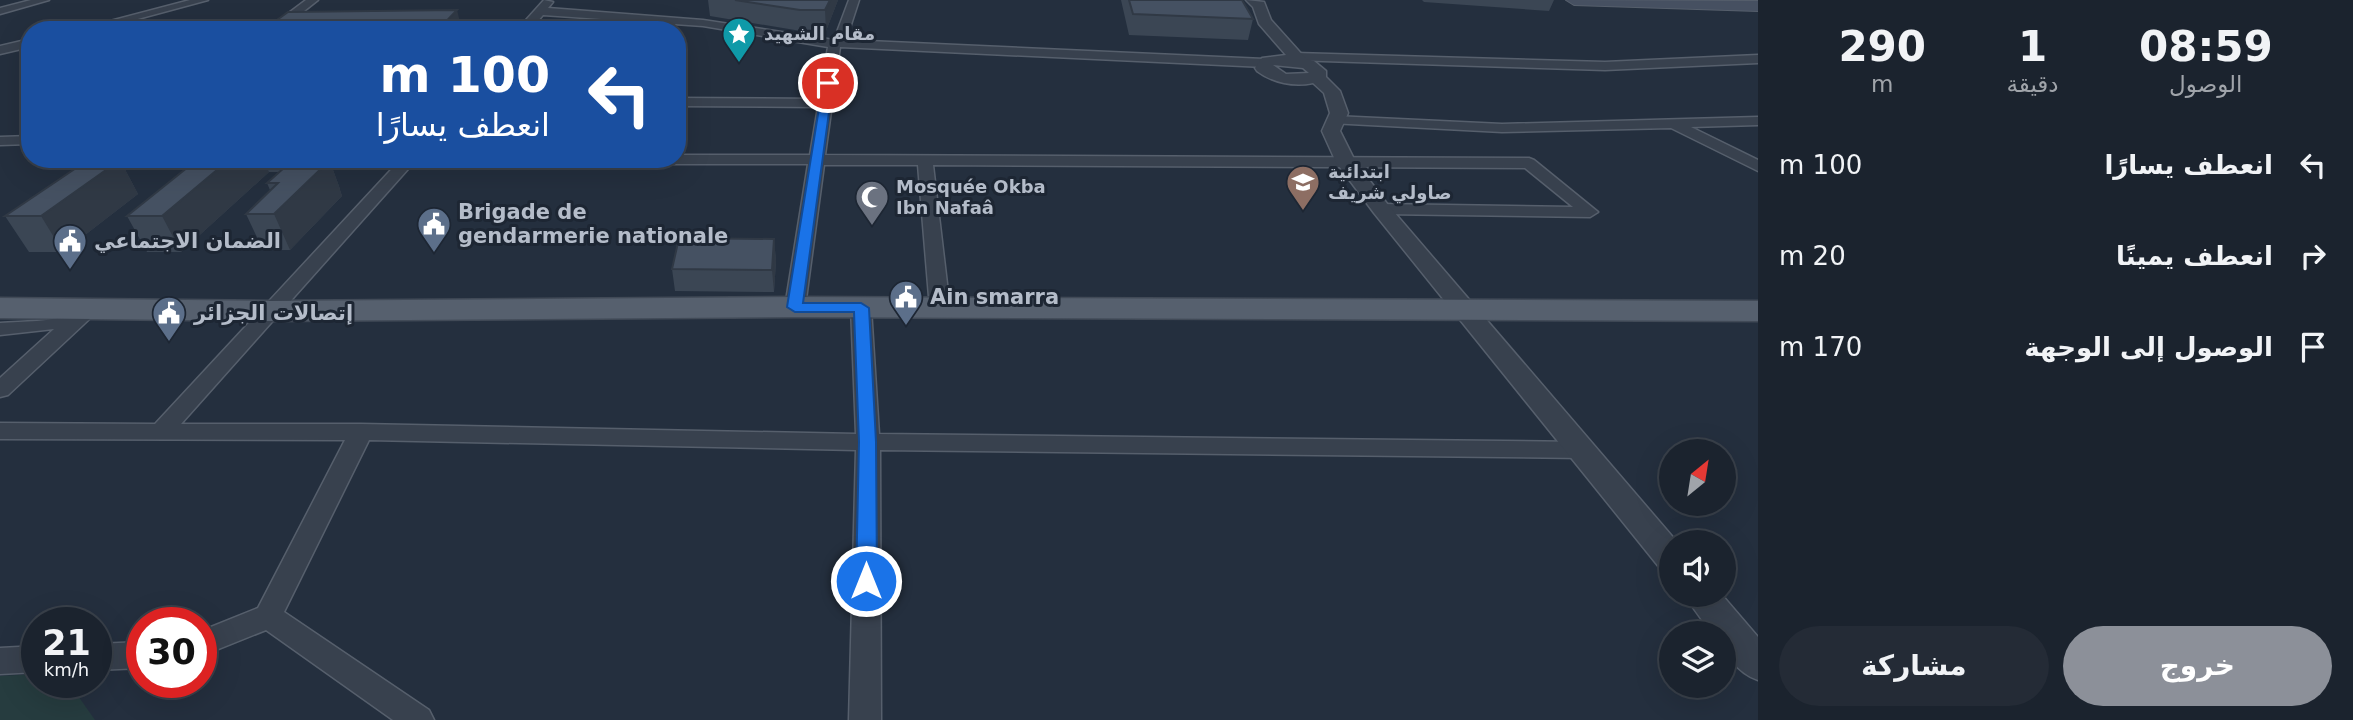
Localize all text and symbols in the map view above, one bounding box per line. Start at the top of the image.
place icon: مقام الشهيد [720,15,758,64]
text: 290 [1838,22,1926,71]
text: 1 [2018,22,2047,71]
text: 08:59 [2139,22,2273,71]
place label: مقام الشهيد [764,23,875,45]
text: 100 m [380,47,550,104]
icon: left [574,49,665,140]
pin [798,53,858,113]
icon: arrive [809,64,847,102]
text: m [1871,71,1893,97]
text: دقيقة [2006,71,2059,97]
text: الوصول [2169,71,2242,97]
text: انعطف يسارًا [376,106,550,144]
icon: left [2294,146,2332,184]
text: 100 m [1779,150,1862,180]
text: انعطف يسارًا [2104,150,2273,180]
place label: ابتدائية صاولي شريف [1328,161,1452,204]
school or university icon: ابتدائية صاولي شريف [1284,163,1322,212]
place label: Mosquée Okba Ibn Nafaâ [896,176,1046,218]
mosque icon: Mosquée Okba Ibn Nafaâ [853,178,891,227]
place label: Brigade de gendarmerie nationale [458,200,728,248]
public building icon: Brigade de gendarmerie nationale [415,205,453,254]
public building icon: الضمان الاجتماعي [51,222,89,271]
place label: الضمان الاجتماعي [94,229,281,253]
icon: right [2294,237,2332,275]
text: 20 m [1779,241,1846,271]
text: انعطف يمينًا [2116,241,2273,271]
public building icon: Ain smarra [887,278,925,327]
place label: Ain smarra [930,285,1059,309]
public building icon: إتصالات الجزائر [150,294,188,343]
place label: إتصالات الجزائر [193,301,353,325]
icon: arrive [2294,328,2332,366]
text: 170 m [1779,332,1862,362]
text: الوصول إلى الوجهة [2024,332,2273,362]
north arrow [1659,439,1736,516]
map controls [1659,439,1736,698]
button: sound [1659,530,1736,607]
position arrow [829,544,903,618]
speed limit sign: 30 [126,607,217,698]
button: layers [1659,621,1736,698]
text: 21 [42,623,91,663]
button: مشاركة [1779,626,2049,706]
button: خروج [2063,626,2332,706]
text: km/h [44,659,89,680]

